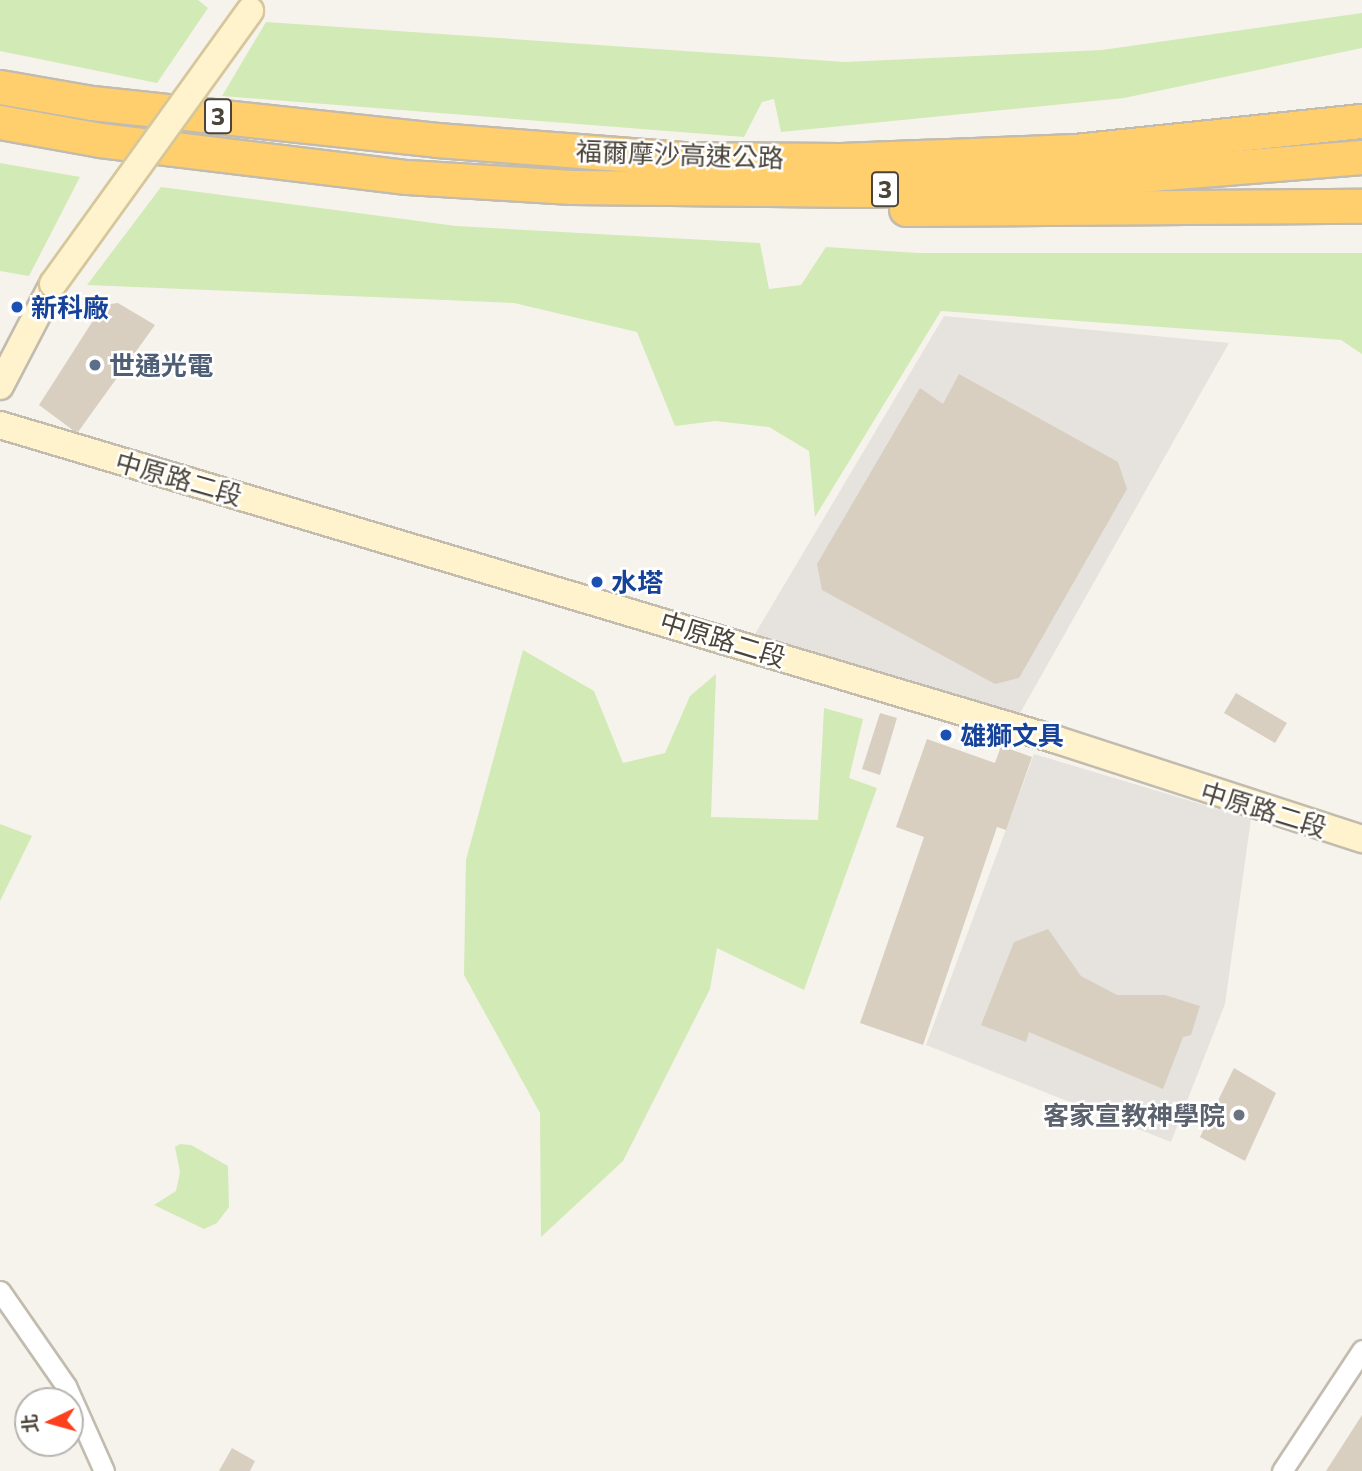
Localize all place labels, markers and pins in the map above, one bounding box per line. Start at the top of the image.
place label: 新科廠 [31,291,109,323]
marker: 新科廠 [9,299,25,315]
place label: 世通光電 [109,349,213,381]
marker: 世通光電 [87,357,103,373]
place label: 水塔 [611,566,663,598]
marker: 水塔 [589,574,605,590]
place label: 雄獅文具 [960,719,1064,751]
marker: 雄獅文具 [938,727,954,743]
place label: 客家宣教神學院 [1043,1099,1225,1131]
marker: 客家宣教神學院 [1231,1107,1247,1123]

